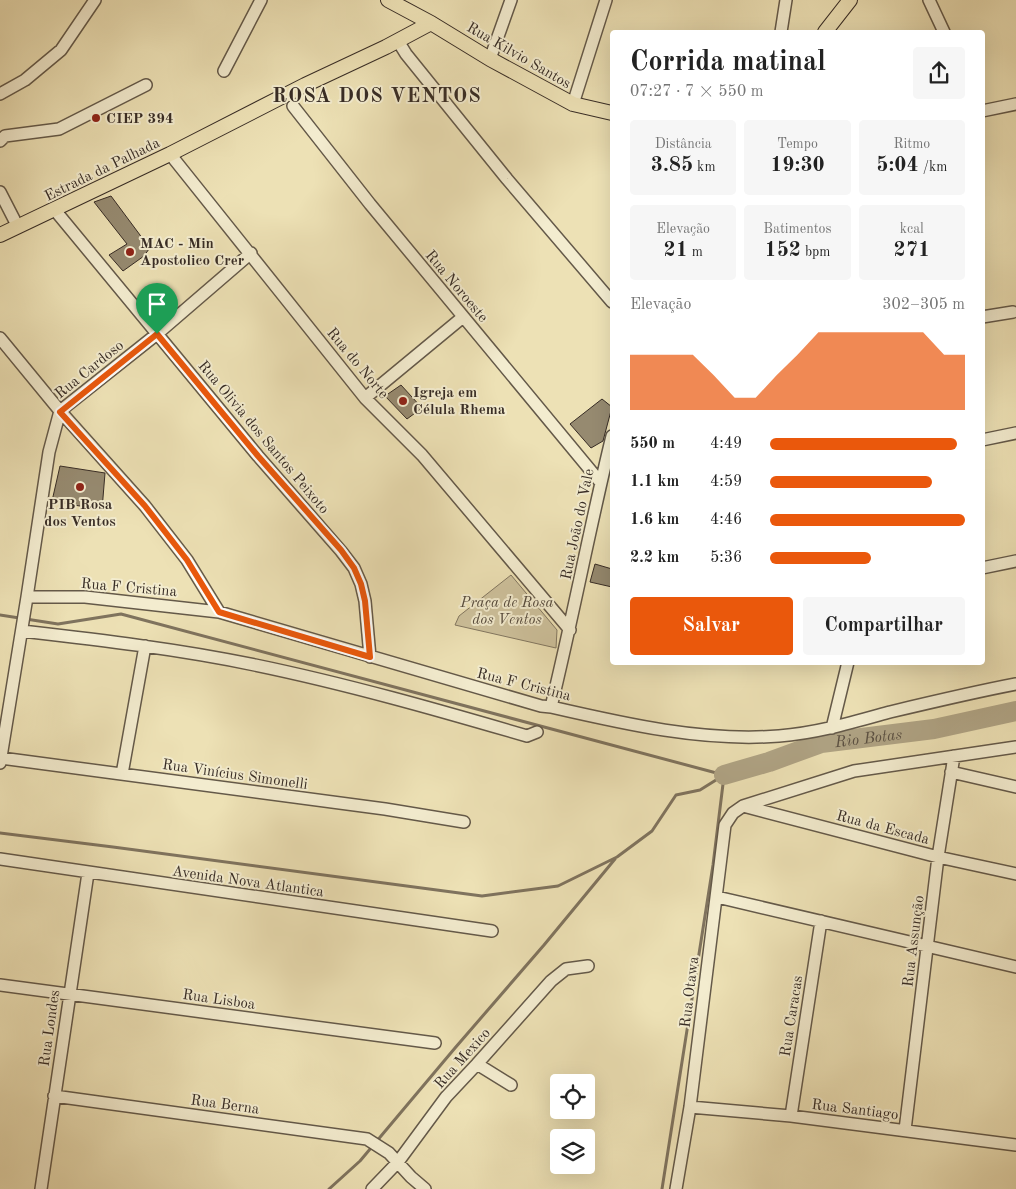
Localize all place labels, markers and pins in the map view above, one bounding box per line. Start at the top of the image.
marker: CIEP 394 [90,112,102,124]
place label: CIEP 394 [106,112,174,127]
place label: MAC - Min Apostolico Crer [140,237,245,269]
marker: MAC - Min Apostolico Crer [124,246,136,258]
pin [136,283,178,334]
place label: Igreja em Célula Rhema [413,386,506,418]
marker: Igreja em Célula Rhema [397,395,409,407]
marker: PIB Rosa dos Ventos [74,481,86,493]
place label: PIB Rosa dos Ventos [44,498,116,530]

